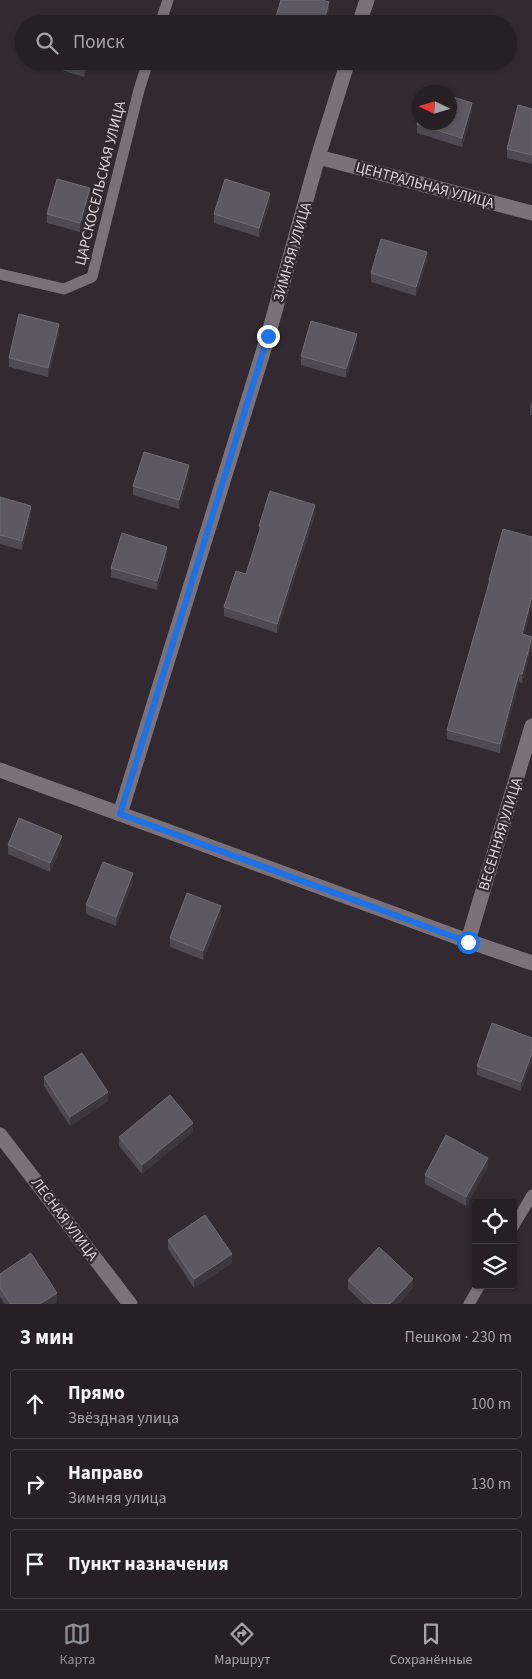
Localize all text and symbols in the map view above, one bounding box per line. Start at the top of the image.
search box [15,15,517,70]
icon: search [33,29,61,57]
text: Поиск [73,29,124,56]
north arrow [412,85,457,130]
street label: ЦАРСКОСЕЛЬСКАЯ УЛИЦА [70,98,131,268]
street label: ЦЕНТРАЛЬНАЯ УЛИЦА [353,157,497,214]
street label: ЗИМНЯЯ УЛИЦА [268,199,317,305]
route end [257,325,280,348]
street label: ВЕСЕННЯЯ УЛИЦА [473,774,528,893]
route start [457,931,480,954]
street label: ЛЕСНАЯ УЛИЦА [26,1173,103,1266]
map controls [472,1199,517,1289]
button: locate [472,1199,517,1244]
button: layers [472,1244,517,1289]
text: 3 мин [20,1322,74,1352]
text: Пешком · 230 m [405,1326,512,1348]
text: Прямо [68,1380,125,1407]
icon: ahead [21,1390,49,1418]
text: 100 m [471,1393,511,1415]
text: Звёздная улица [68,1407,179,1429]
text: Направо [68,1460,143,1487]
icon: right [21,1470,49,1498]
text: 130 m [471,1473,511,1495]
text: Зимняя улица [68,1487,167,1509]
icon: arrive [21,1550,49,1578]
text: Пункт назначения [68,1551,229,1578]
tab: Карта [59,1620,95,1670]
tab: Маршрут [214,1620,270,1670]
tab: Сохранённые [389,1620,473,1670]

